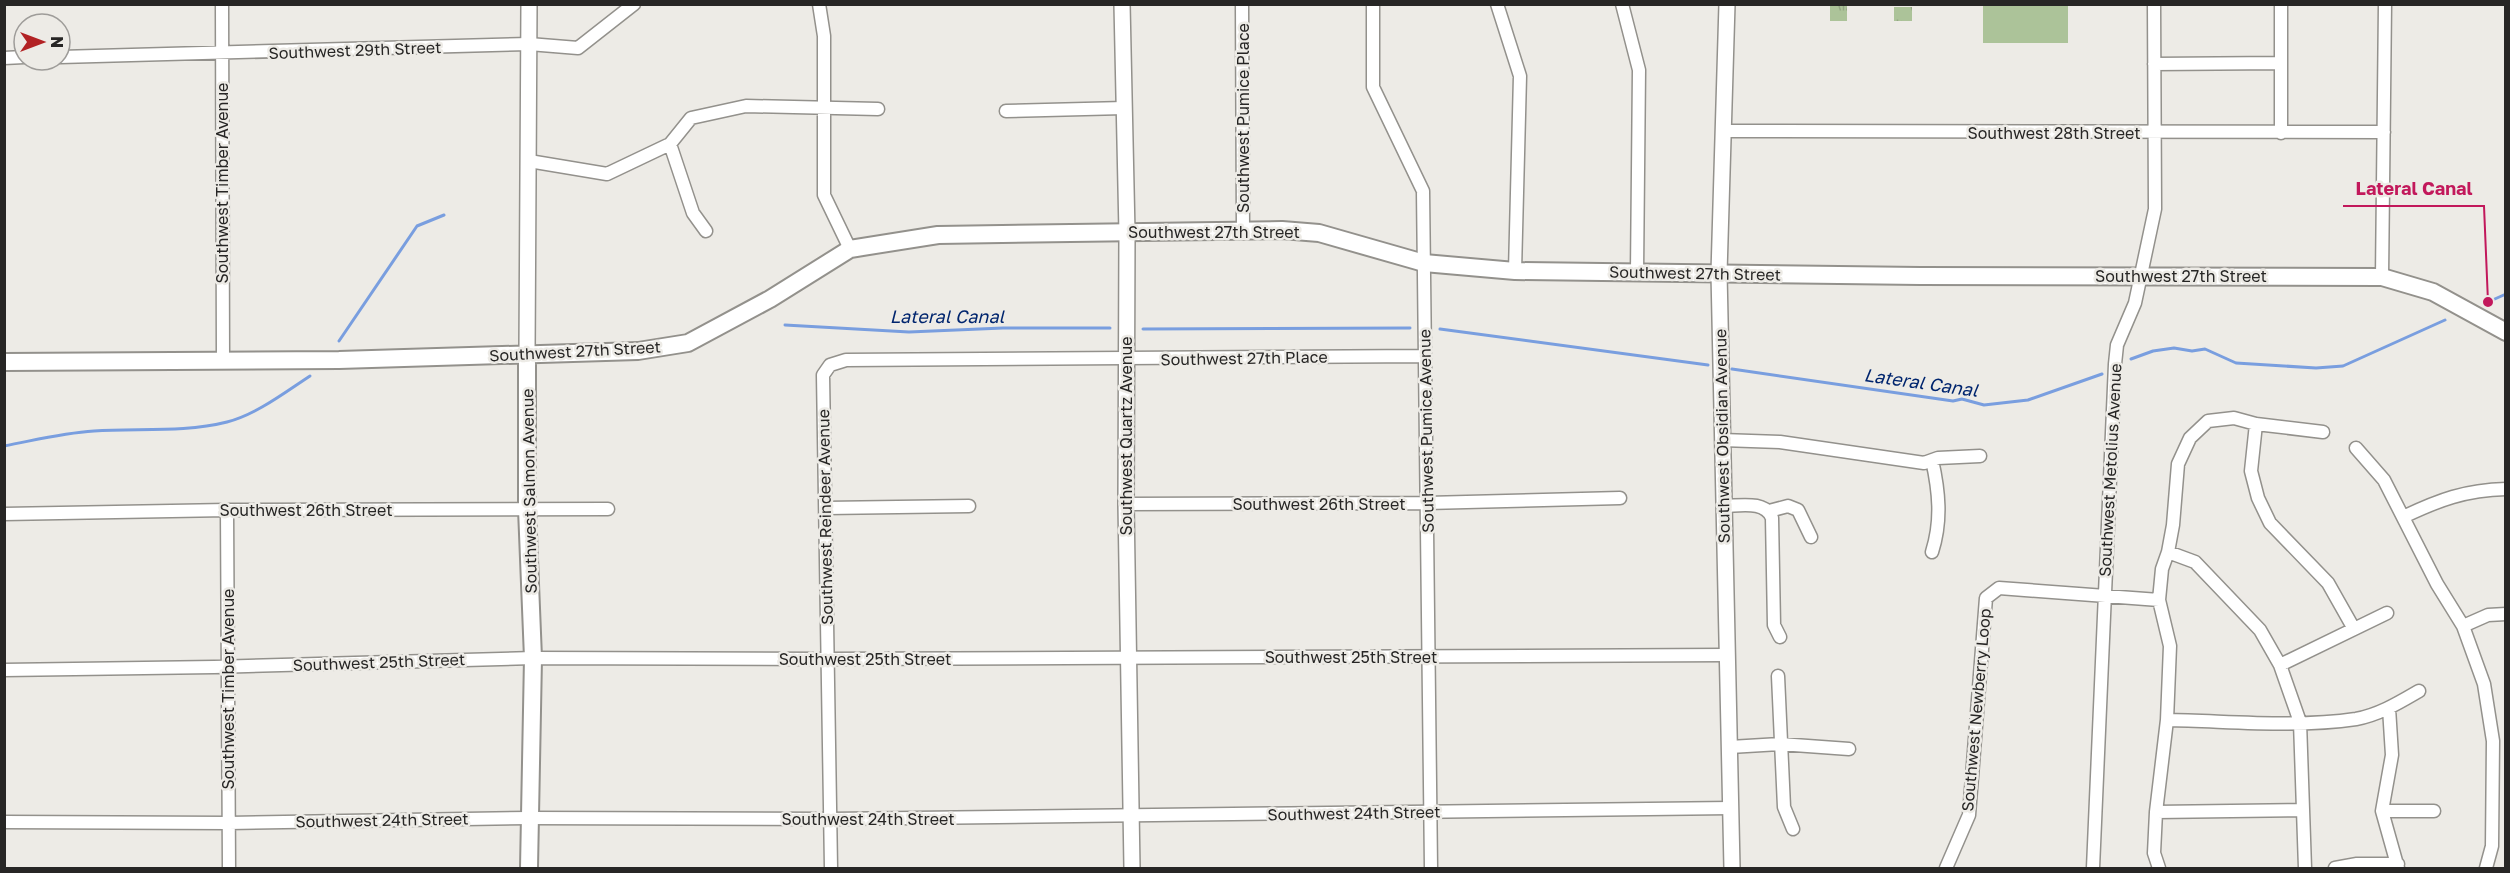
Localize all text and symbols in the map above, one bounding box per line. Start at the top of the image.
north arrow [12,12,72,72]
street label: Southwest Pumice Place [1233,23,1253,213]
text: N [47,36,67,48]
street label: Southwest 29th Street [268,37,442,63]
street label: Southwest Timber Avenue [212,83,232,283]
street label: Southwest 28th Street [1967,123,2141,143]
callout: Lateral Canal [2343,170,2484,206]
text: Lateral Canal [2355,177,2473,199]
street label: Southwest 27th Street [1128,222,1300,242]
street label: Southwest 27th Street [1609,262,1781,284]
street label: Southwest 27th Street [2095,266,2267,286]
water label: Lateral Canal [890,305,1006,327]
street label: Southwest Pumice Avenue [1414,329,1438,533]
street label: Southwest Obsidian Avenue [1710,329,1734,543]
street label: Southwest Quartz Avenue [1116,336,1136,536]
street label: Southwest 27th Street [489,337,661,365]
street label: Southwest 27th Place [1160,347,1328,369]
water label: Lateral Canal [1863,363,1981,401]
street label: Southwest Metolius Avenue [2094,363,2126,577]
street label: Southwest Salmon Avenue [517,388,541,594]
street label: Southwest Reindeer Avenue [813,409,837,625]
street label: Southwest 26th Street [1232,494,1406,514]
street label: Southwest 26th Street [219,500,393,520]
street label: Southwest Timber Avenue [218,589,238,789]
street label: Southwest Newberry Loop [1957,607,1995,812]
street label: Southwest 25th Street [1265,647,1437,667]
street label: Southwest 25th Street [292,649,466,675]
street label: Southwest 25th Street [779,649,951,669]
street label: Southwest 24th Street [1267,801,1441,825]
street label: Southwest 24th Street [295,808,469,832]
street label: Southwest 24th Street [781,809,955,829]

